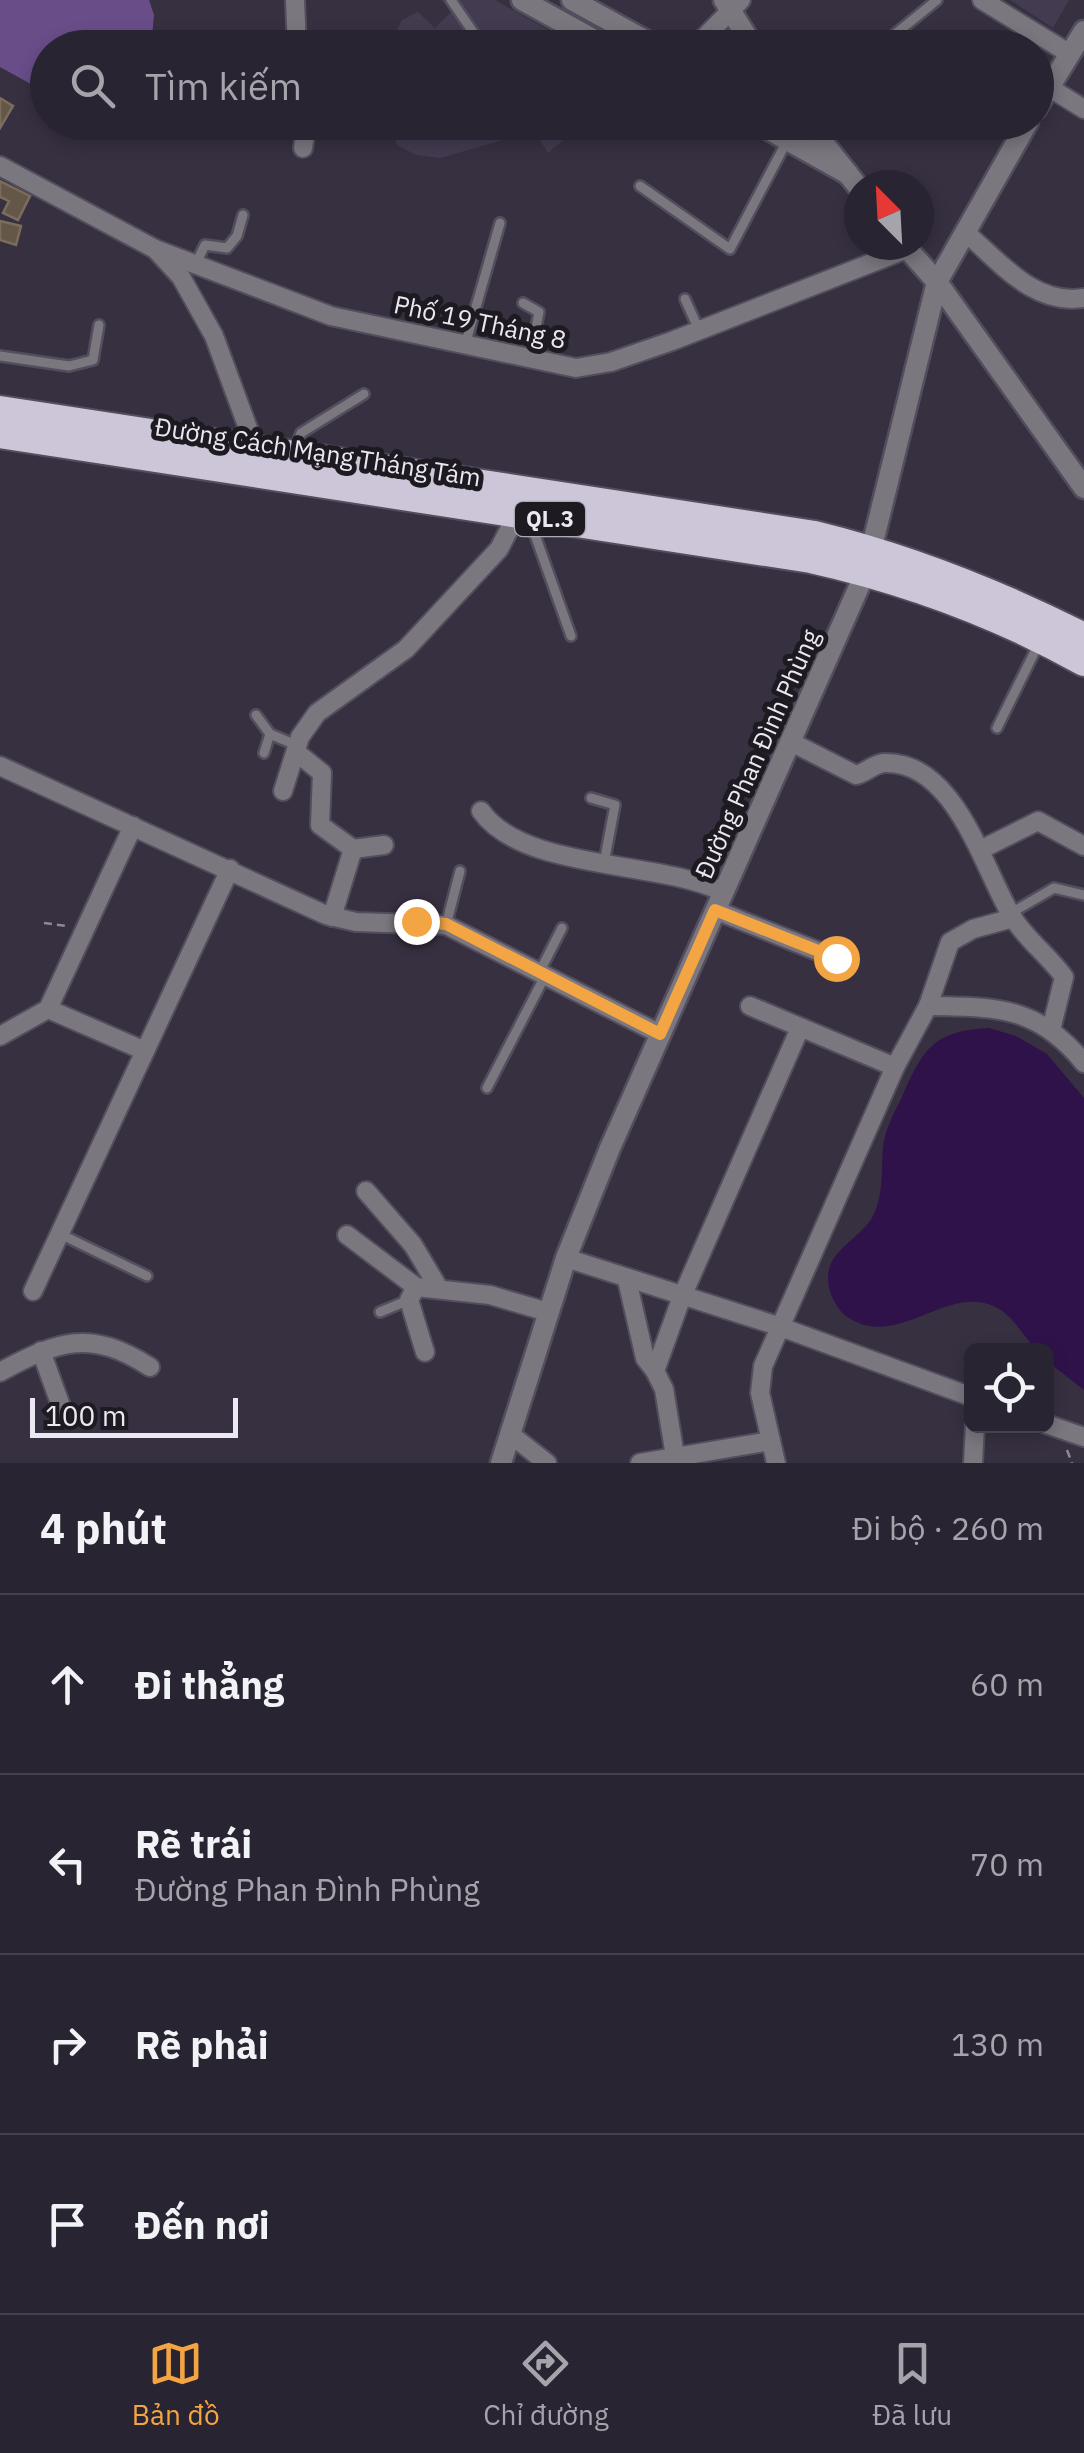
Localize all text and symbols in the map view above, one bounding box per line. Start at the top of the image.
search box [30,30,1054,140]
icon: search [65,58,120,113]
text: Tìm kiếm [145,61,302,110]
north arrow [844,170,934,260]
street label: Phố 19 Tháng 8 [391,287,569,356]
street label: Đường Cách Mạng Tháng Tám [153,409,483,494]
road number: QL.3 [515,502,585,536]
street label: Đường Phan Đình Phùng [687,624,826,884]
route end [394,899,440,945]
route start [814,936,860,982]
map controls [964,1343,1054,1433]
button: locate [964,1343,1054,1433]
scale bar [30,1393,238,1438]
text: 100 m [45,1397,126,1434]
text: 4 phút [40,1501,167,1556]
text: Đi bộ · 260 m [852,1507,1044,1549]
icon: ahead [40,1657,95,1712]
text: Đi thẳng [135,1660,284,1709]
text: 60 m [970,1663,1044,1705]
text: Rẽ trái [135,1819,252,1868]
icon: left [40,1837,95,1892]
text: 70 m [970,1843,1044,1885]
text: Đường Phan Đình Phùng [135,1868,480,1910]
icon: right [40,2017,95,2072]
text: Rẽ phải [135,2020,269,2069]
text: 130 m [951,2023,1044,2065]
icon: arrive [40,2197,95,2252]
text: Đến nơi [135,2200,270,2249]
tab: Bản đồ [132,2336,220,2433]
tab: Chỉ đường [483,2336,609,2433]
tab: Đã lưu [872,2336,952,2433]

